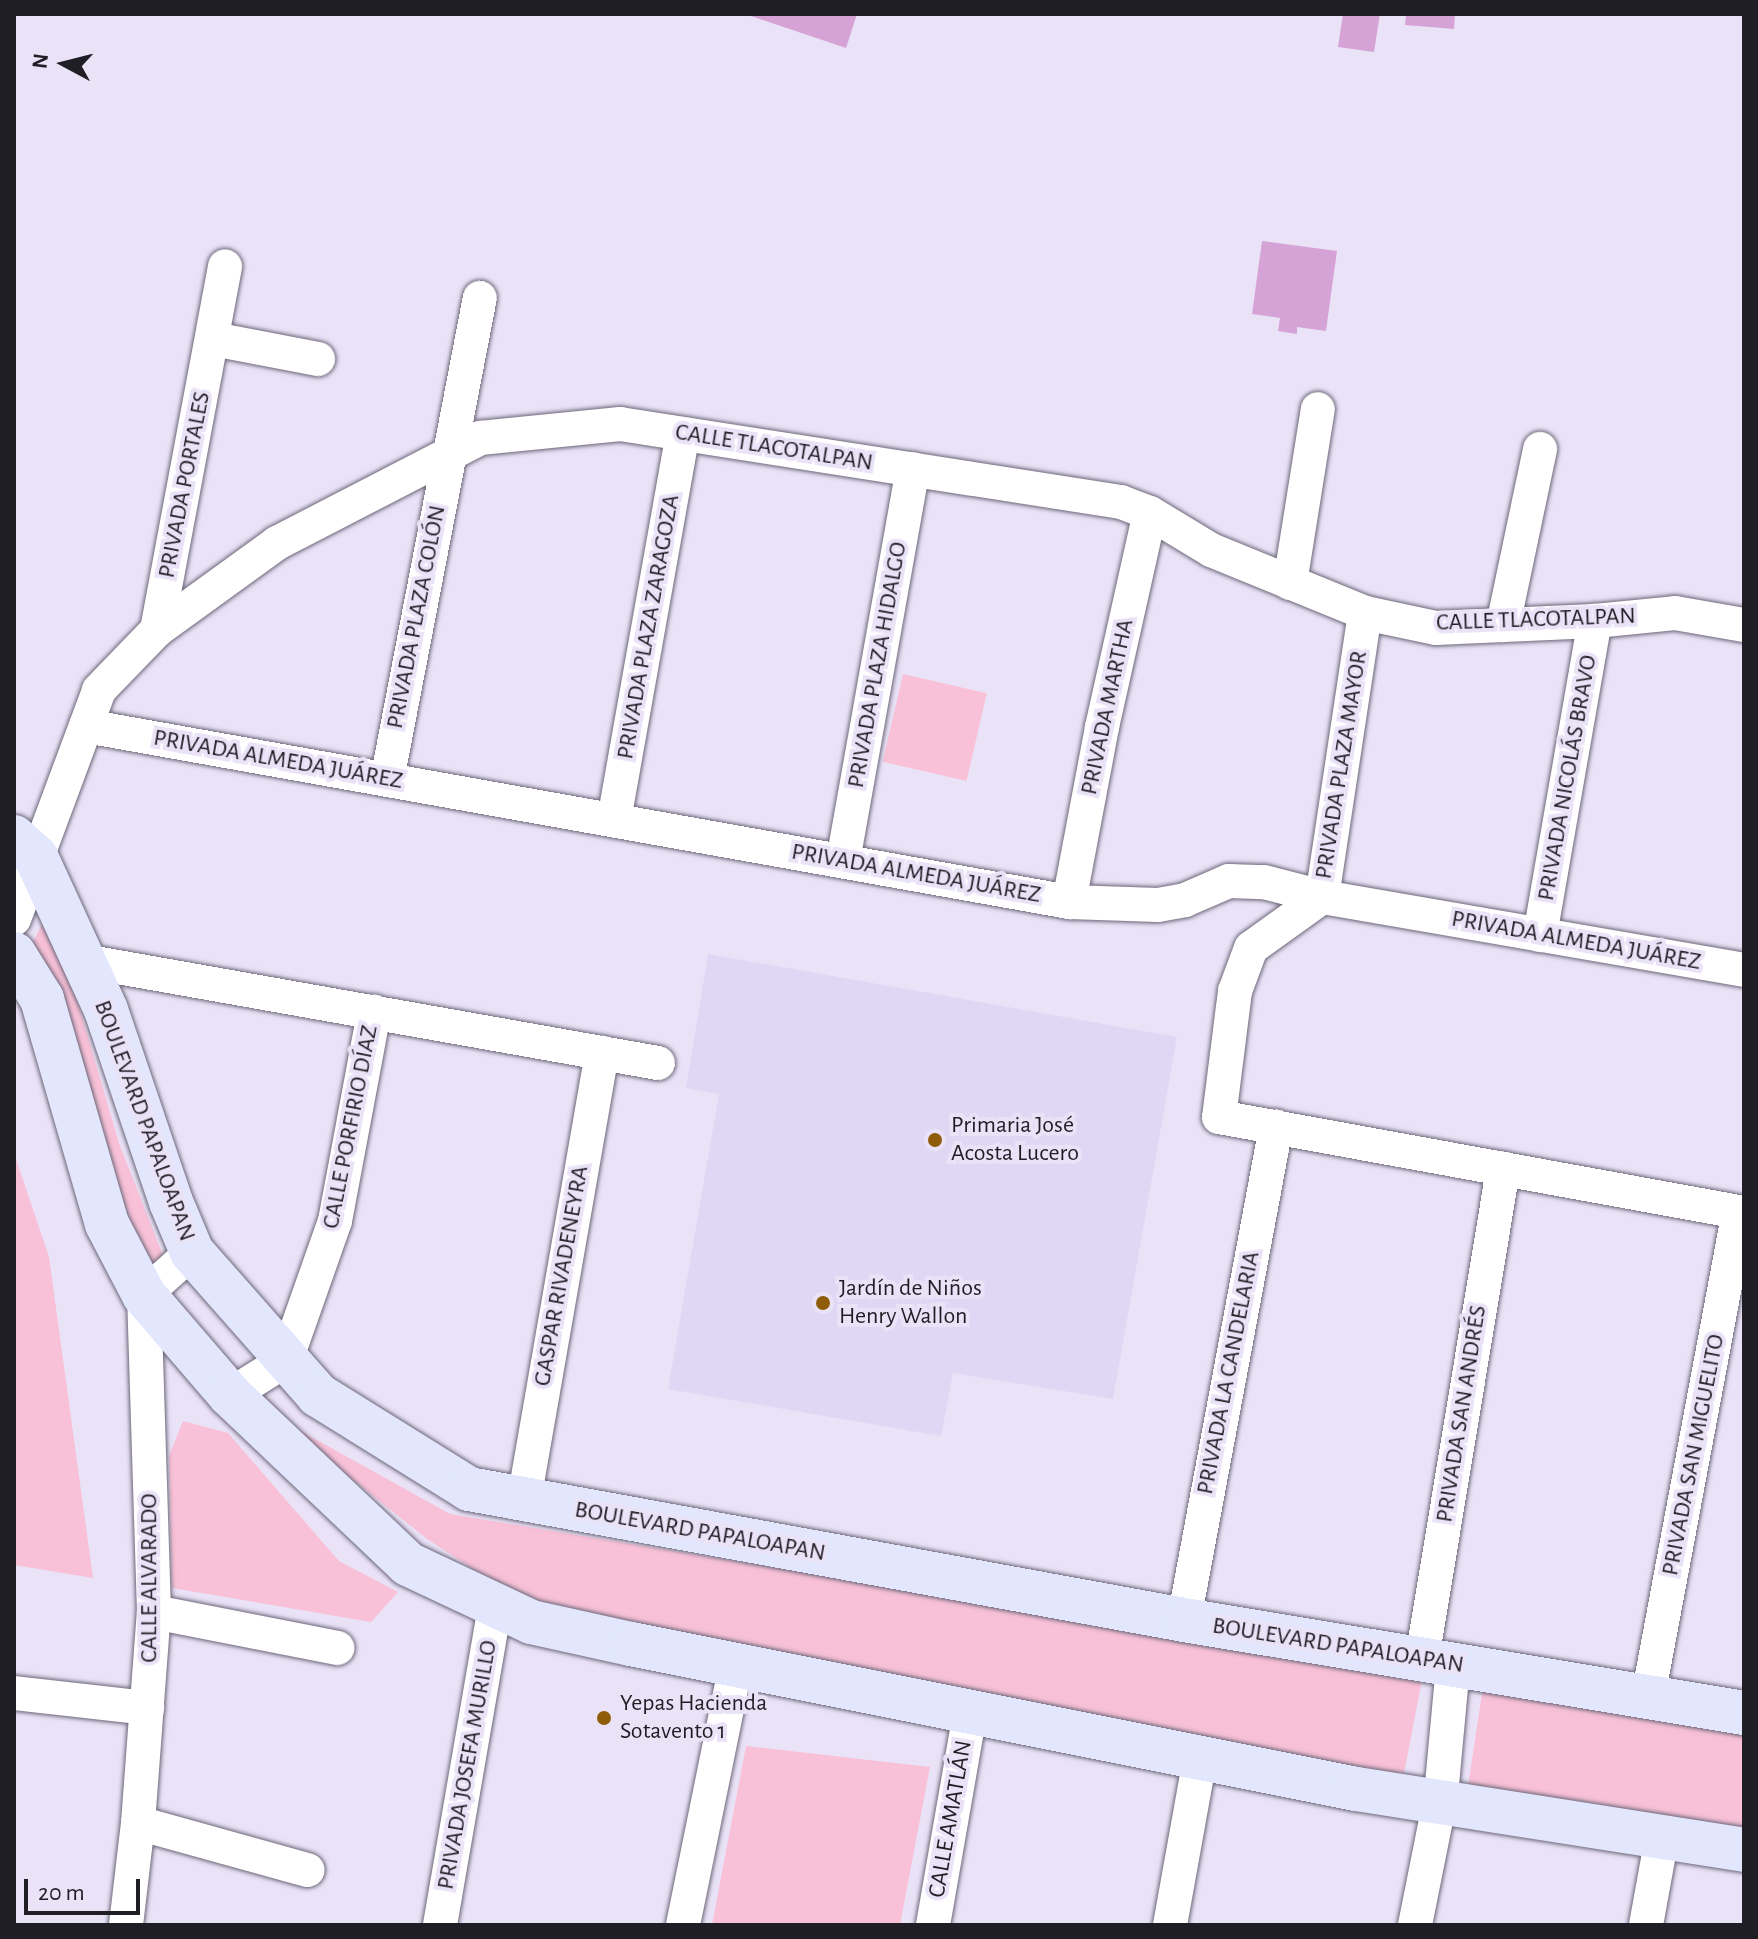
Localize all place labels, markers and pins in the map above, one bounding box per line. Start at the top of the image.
place label: Primaria José Acosta Lucero [951,1112,1079,1168]
marker: Primaria José Acosta Lucero [926,1131,944,1149]
place label: Jardín de Niños Henry Wallon [839,1275,982,1331]
marker: Jardín de Niños Henry Wallon [814,1294,832,1312]
place label: Yepas Hacienda Sotavento 1 [620,1690,767,1746]
marker: Yepas Hacienda Sotavento 1 [595,1709,613,1727]

